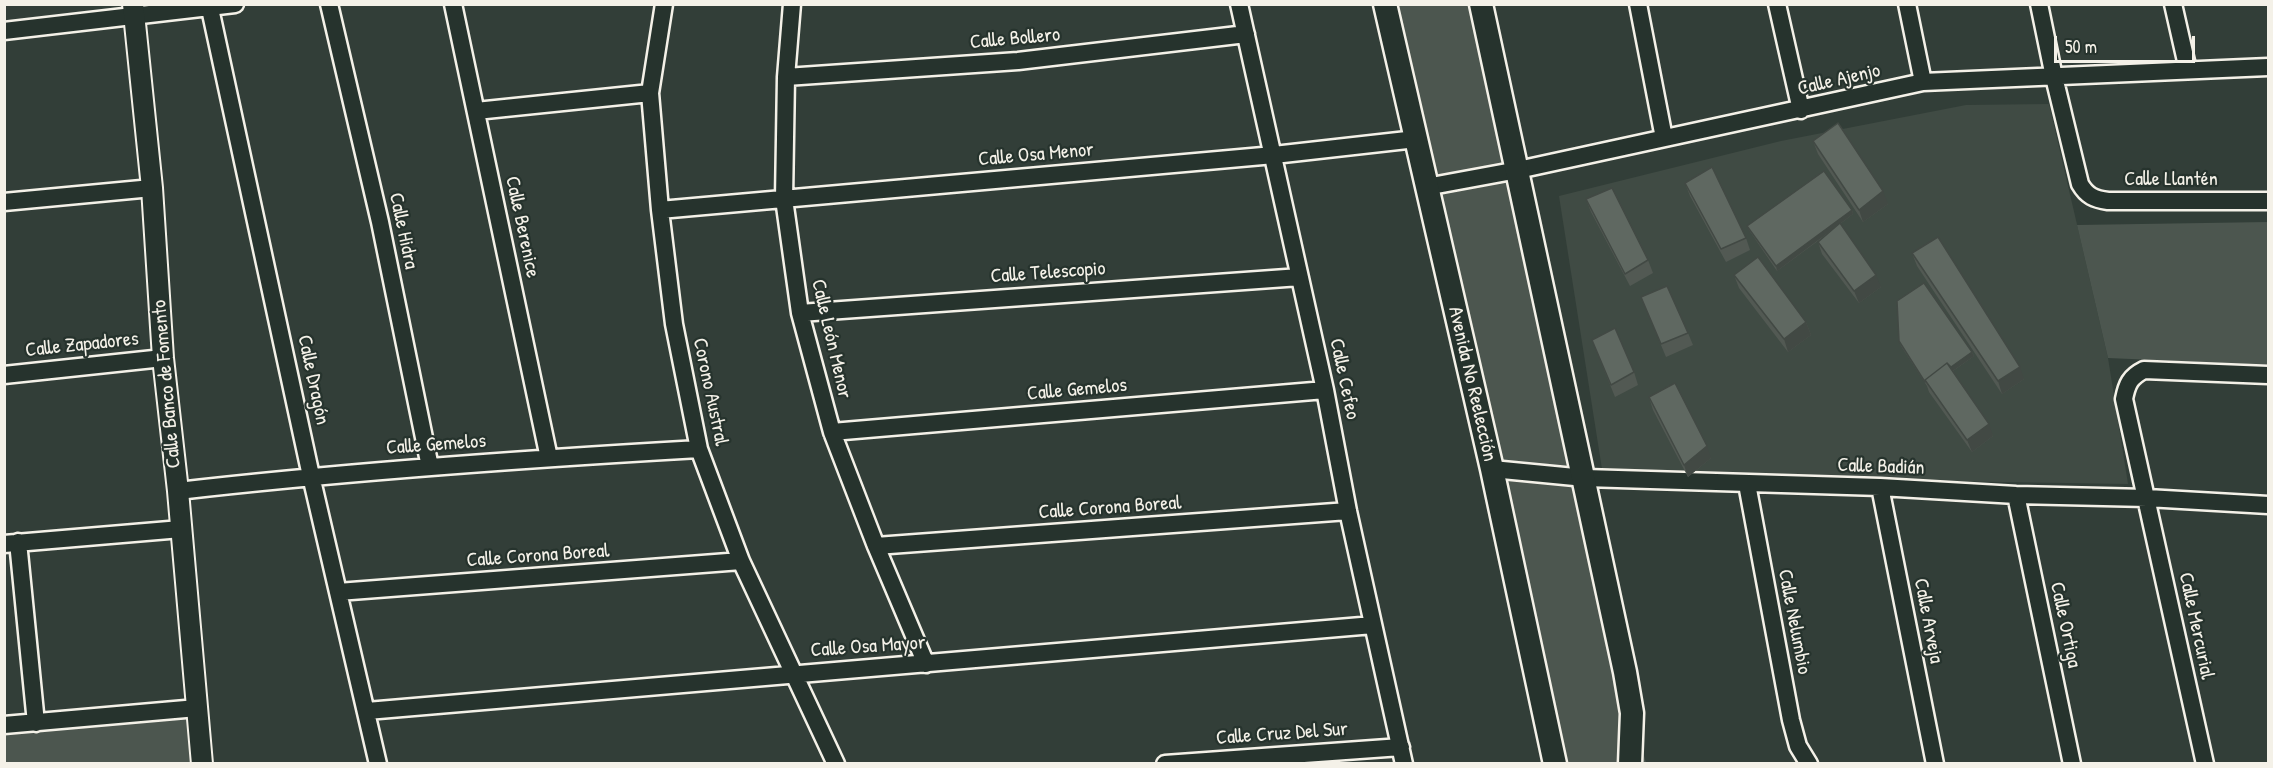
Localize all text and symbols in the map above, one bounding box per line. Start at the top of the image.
street label: Calle Bollero [969,23,1061,55]
scale bar [2057,24,2198,62]
text: 50 m [2065,34,2097,59]
street label: Calle Ajenjo [1795,59,1883,101]
street label: Calle Osa Menor [977,138,1095,172]
street label: Calle Llantén [2124,168,2218,192]
street label: Calle Berenice [500,174,544,280]
street label: Calle Hidra [383,191,423,271]
street label: Calle Telescopio [990,257,1106,289]
street label: Calle León Menor [806,277,856,401]
street label: Calle Banco de Fomento [148,299,186,469]
street label: Avenida No Reelección [1443,304,1501,464]
street label: Calle Zapadores [24,327,140,363]
street label: Calle Dragón [292,333,334,427]
street label: Corono Austral [687,336,733,448]
street label: Calle Cefeo [1324,336,1364,422]
street label: Calle Gemelos [1026,374,1128,406]
street label: Calle Gemelos [385,430,487,460]
street label: Calle Badián [1837,453,1925,481]
street label: Calle Corona Boreal [1038,491,1182,525]
street label: Calle Corona Boreal [466,539,610,573]
street label: Calle Nelumbio [1772,568,1816,676]
street label: Calle Mercurial [2173,570,2219,682]
street label: Calle Arveja [1908,577,1948,665]
street label: Calle Ortiga [2044,580,2086,670]
street label: Calle Osa Mayor [810,631,926,663]
street label: Calle Cruz Del Sur [1215,717,1349,751]

